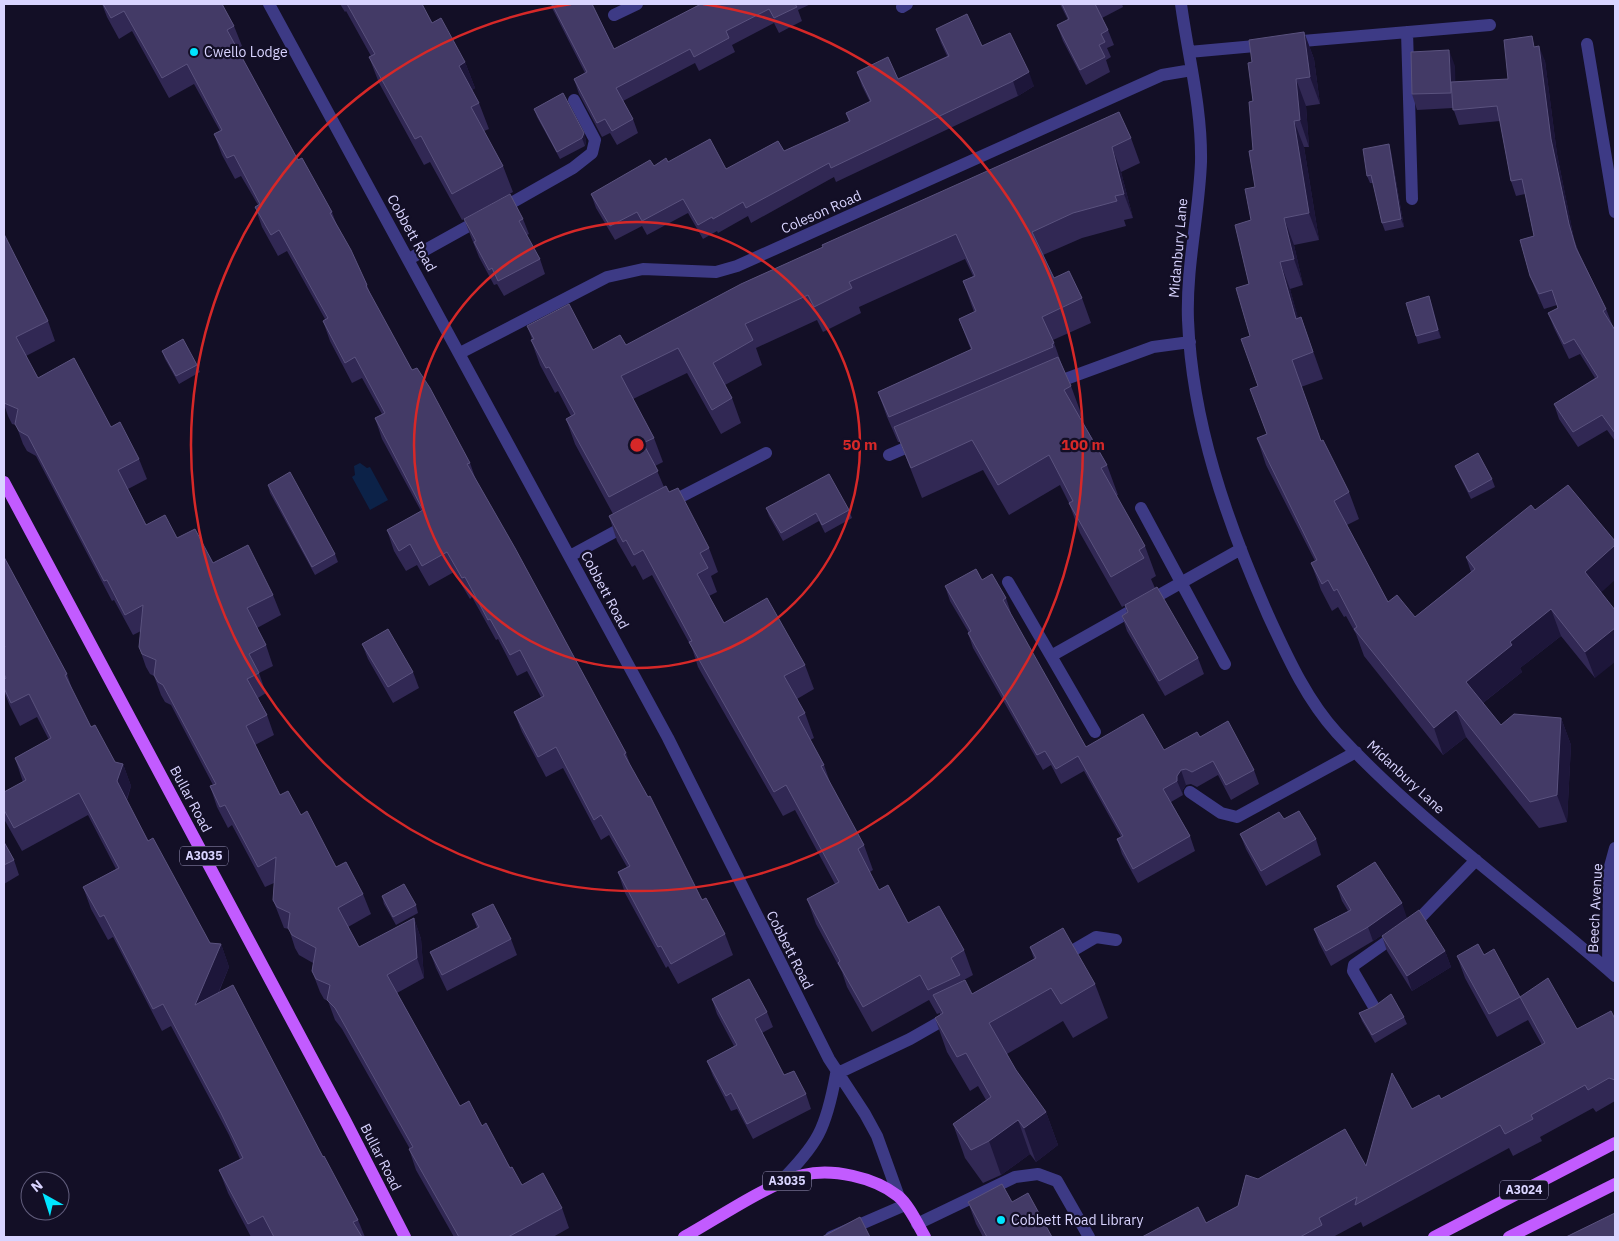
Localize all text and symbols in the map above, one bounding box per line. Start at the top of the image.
place label: Cwello Lodge [204,43,288,61]
marker: Cwello Lodge [188,46,200,58]
street label: Coleson Road [778,186,864,238]
street label: Cobbett Road [383,191,441,275]
street label: Midanbury Lane [1165,197,1191,299]
text: 50 m [843,435,877,454]
text: 100 m [1061,435,1105,454]
centre of rings [628,436,646,454]
street label: Cobbett Road [577,548,633,632]
street label: Midanbury Lane [1363,736,1449,818]
street label: Bullar Road [166,763,216,835]
road number: A3035 [180,846,228,866]
street label: Beech Avenue [1584,863,1606,953]
street label: Cobbett Road [763,908,817,992]
street label: Bullar Road [356,1121,406,1193]
north arrow [20,1171,70,1221]
road number: A3035 [763,1172,811,1190]
text: N [27,1176,46,1196]
road number: A3024 [1500,1180,1548,1200]
place label: Cobbett Road Library [1011,1211,1143,1229]
marker: Cobbett Road Library [995,1214,1007,1226]

